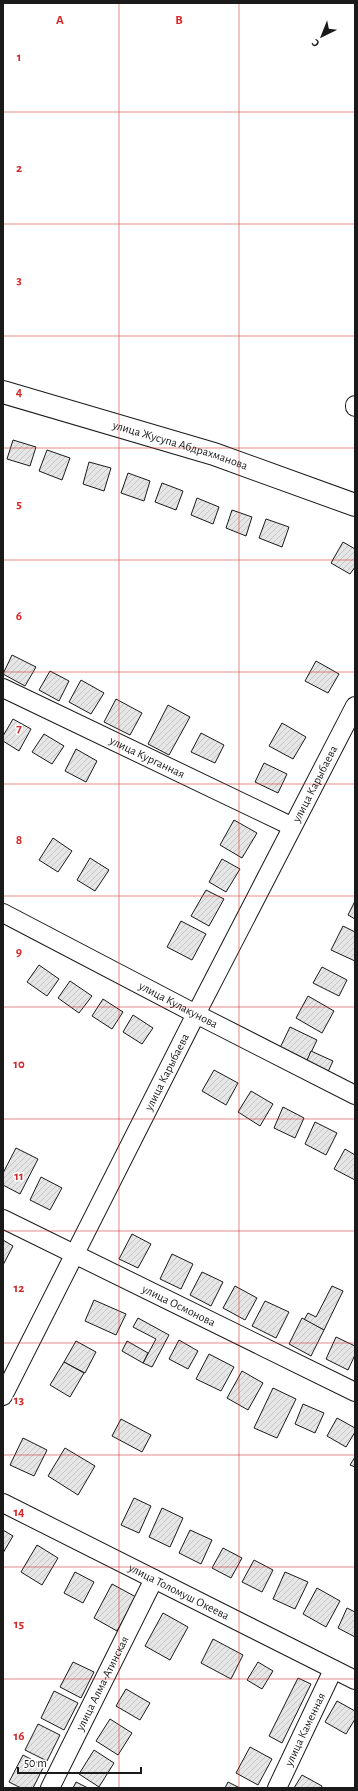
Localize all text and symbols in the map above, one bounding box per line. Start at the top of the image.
text: A [56,14,64,27]
text: B [175,14,183,27]
north arrow [302,16,342,56]
text: С [310,37,322,49]
text: 1 [17,51,21,64]
text: 2 [16,162,22,175]
text: 3 [16,274,22,287]
text: 4 [16,386,23,399]
street label: улица Жусупа Абдрахманова [110,418,250,472]
text: 5 [16,498,22,511]
text: 6 [16,610,22,623]
text: 7 [16,722,22,735]
street label: улица Курганная [107,734,187,780]
street label: улица Карыбаева [290,743,340,825]
text: 8 [16,834,22,847]
text: 9 [16,946,22,959]
street label: улица Кулакунова [136,979,220,1030]
street label: улица Карыбаева [142,1031,191,1114]
text: 10 [13,1058,25,1071]
text: 11 [14,1170,24,1183]
text: 12 [14,1282,24,1295]
street label: улица Осмонова [139,1282,218,1329]
text: 13 [14,1394,25,1407]
text: 14 [13,1506,25,1519]
street label: улица Толомуш Океева [125,1561,232,1622]
text: 15 [14,1618,25,1631]
street label: улица Алма-Атинская [73,1634,131,1734]
street label: улица Каменная [282,1691,327,1769]
text: 16 [14,1730,24,1743]
scale bar [18,1749,141,1775]
text: 50 m [24,1757,47,1769]

